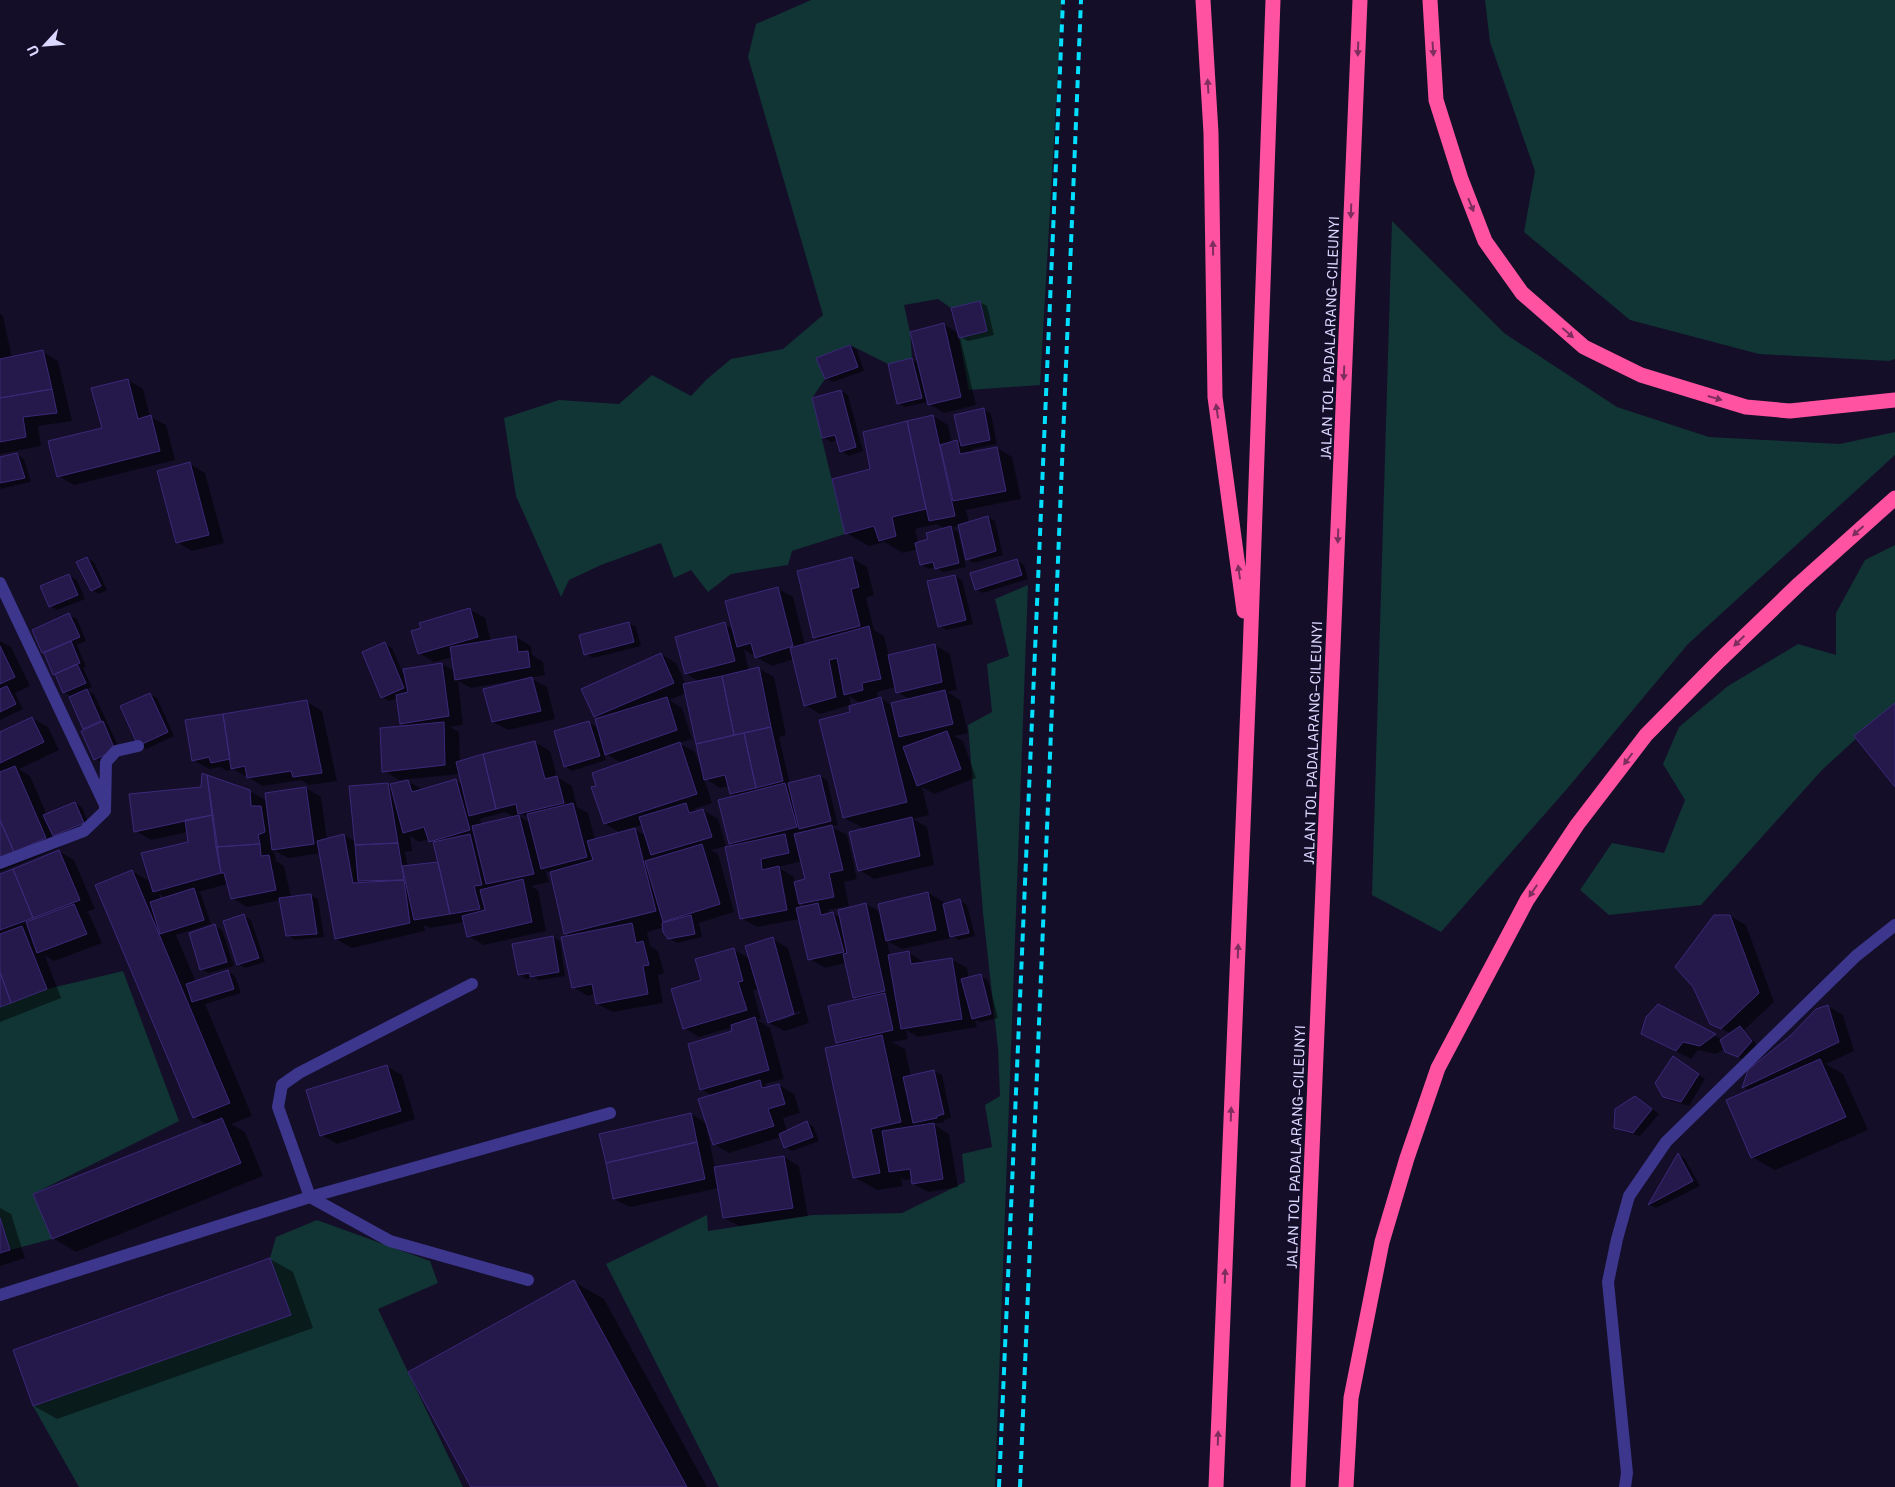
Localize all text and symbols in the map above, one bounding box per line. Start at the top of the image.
north arrow [20,20,70,70]
one-way arrow [1354,41,1362,57]
one-way arrow [1429,41,1437,57]
text: U [24,43,43,59]
one-way arrow [1203,78,1211,94]
one-way arrow [1467,198,1475,213]
one-way arrow [1347,203,1355,219]
street label: JALAN TOL PADALARANG–CILEUNYI [1318,216,1342,460]
one-way arrow [1208,240,1216,256]
one-way arrow [1561,327,1574,338]
one-way arrow [1340,366,1348,382]
one-way arrow [1707,395,1722,403]
one-way arrow [1213,403,1221,419]
one-way arrow [1853,525,1865,537]
one-way arrow [1333,528,1341,544]
one-way arrow [1234,564,1242,580]
street label: JALAN TOL PADALARANG–CILEUNYI [1301,621,1325,865]
one-way arrow [1734,635,1746,647]
one-way arrow [1623,752,1633,766]
one-way arrow [1528,884,1538,898]
one-way arrow [1234,943,1242,959]
street label: JALAN TOL PADALARANG–CILEUNYI [1284,1025,1308,1269]
one-way arrow [1228,1105,1236,1121]
one-way arrow [1221,1268,1229,1284]
one-way arrow [1215,1430,1223,1446]

